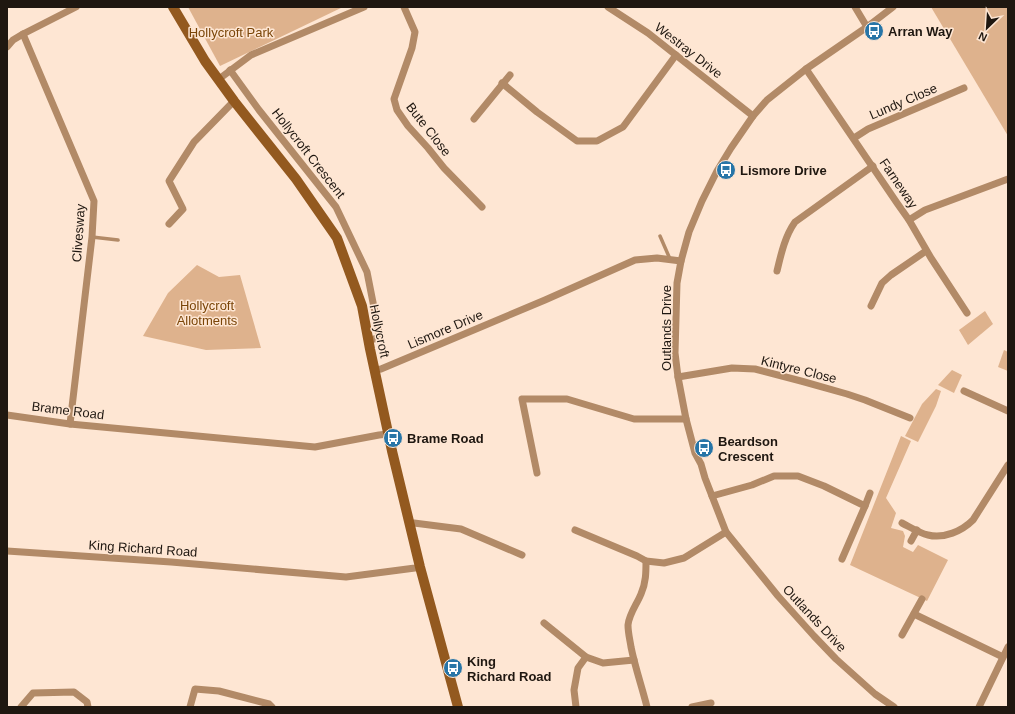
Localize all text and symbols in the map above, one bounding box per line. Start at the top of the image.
north arrow [967,8,1007,48]
street label: Westray Drive [652,19,725,81]
bus stop icon: Arran Way [863,20,885,42]
place label: Arran Way [888,24,953,39]
park label: Hollycroft Park [189,25,274,40]
text: N [977,30,989,44]
street label: Lundy Close [867,80,939,122]
street label: Bute Close [403,100,454,159]
street label: Hollycroft Crescent [269,105,349,201]
street label: Farneway [876,155,921,212]
bus stop icon: Lismore Drive [715,159,737,181]
place label: Lismore Drive [740,163,827,178]
street label: Clivesway [69,203,88,263]
street label: Outlands Drive [659,285,674,371]
park label: Hollycroft Allotments [177,298,238,328]
street label: Hollycroft [367,303,393,360]
street label: Lismore Drive [405,307,485,352]
street label: Kintyre Close [760,353,838,386]
street label: Brame Road [31,399,105,422]
bus stop icon: Brame Road [382,427,404,449]
place label: Brame Road [407,431,484,446]
place label: Beardson Crescent [718,434,778,464]
bus stop icon: Beardson Crescent [693,437,715,459]
street label: King Richard Road [88,537,198,560]
street label: Outlands Drive [780,582,849,655]
place label: King Richard Road [467,654,552,684]
bus stop icon: King Richard Road [442,657,464,679]

